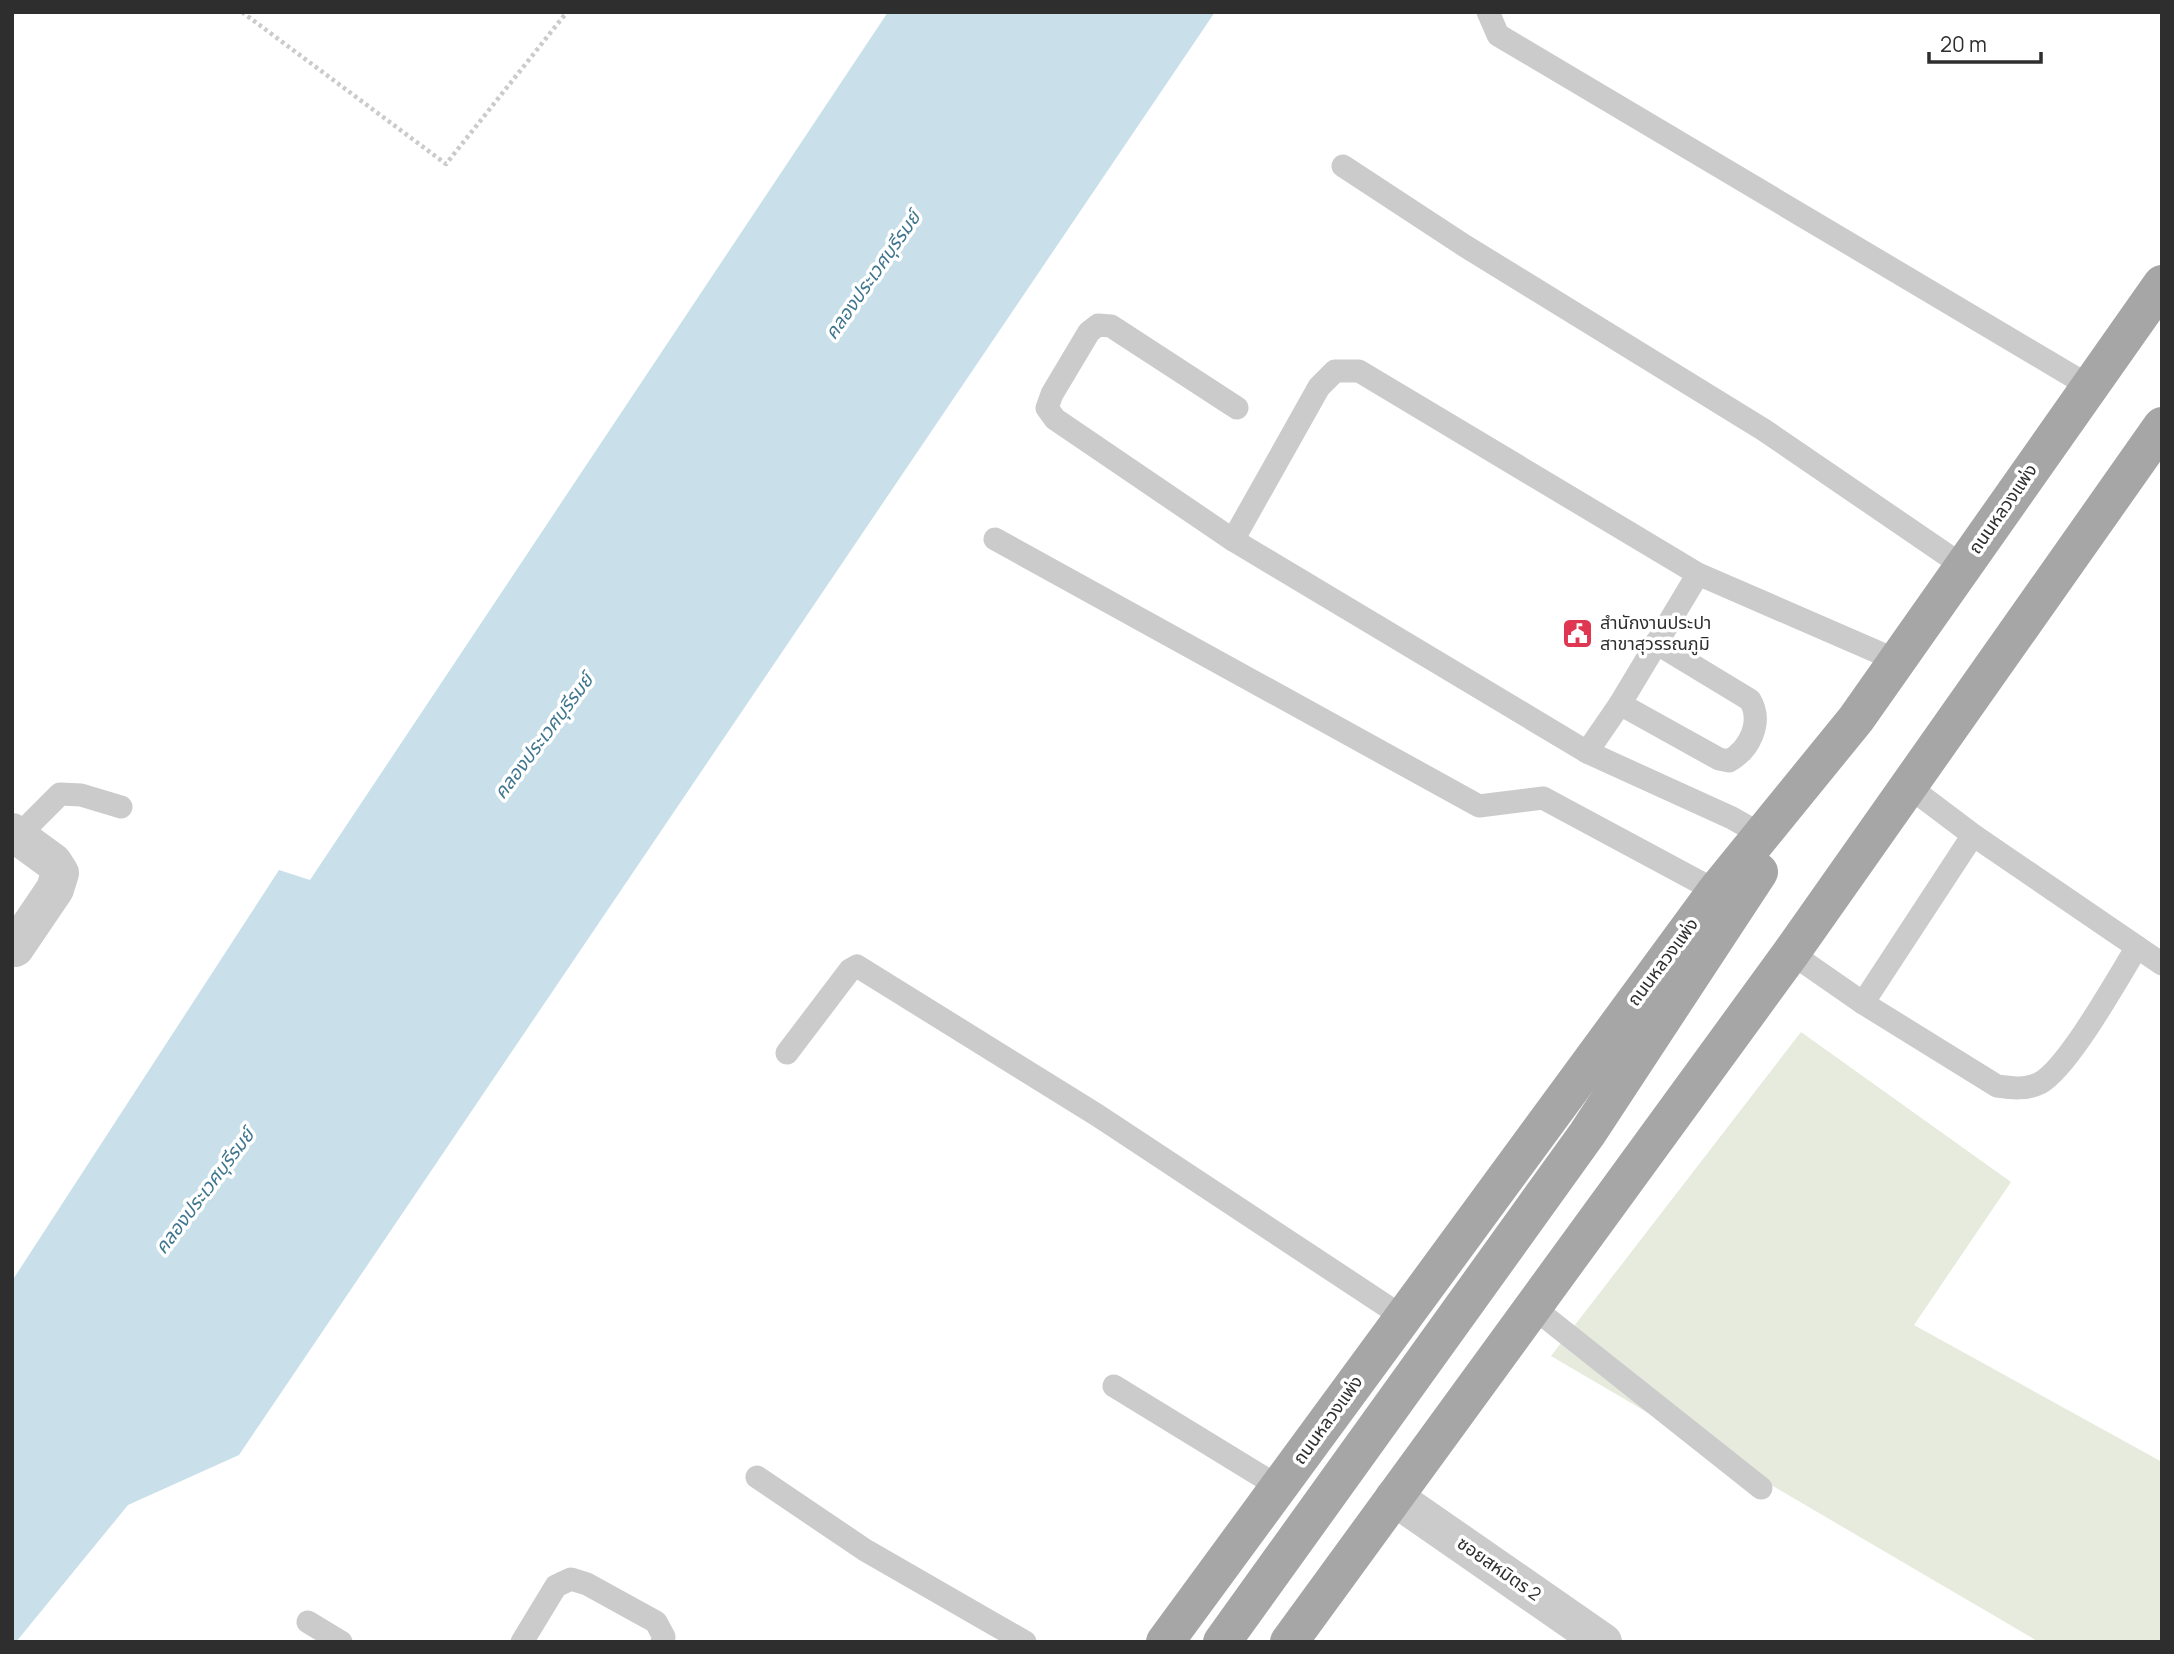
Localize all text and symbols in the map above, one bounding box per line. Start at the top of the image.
scale bar [1929,21,2041,65]
text: 20 m [1940,30,1987,58]
water label: คลองประเวศบุรีรมย์ [818,203,928,344]
street label: ถนนหลวงแพ่ง [1962,459,2042,558]
place label: สำนักงานประปา สาขาสุวรรณภูมิ [1600,610,1711,656]
public building icon: สำนักงานประปา สาขาสุวรรณภูมิ [1560,616,1594,650]
water label: คลองประเวศบุรีรมย์ [487,665,601,804]
street label: ถนนหลวงแพ่ง [1621,913,1703,1010]
water label: คลองประเวศบุรีรมย์ [148,1120,262,1259]
street label: ถนนหลวงแพ่ง [1287,1370,1368,1469]
street label: ซอยสหมิตร 2 [1453,1531,1546,1606]

